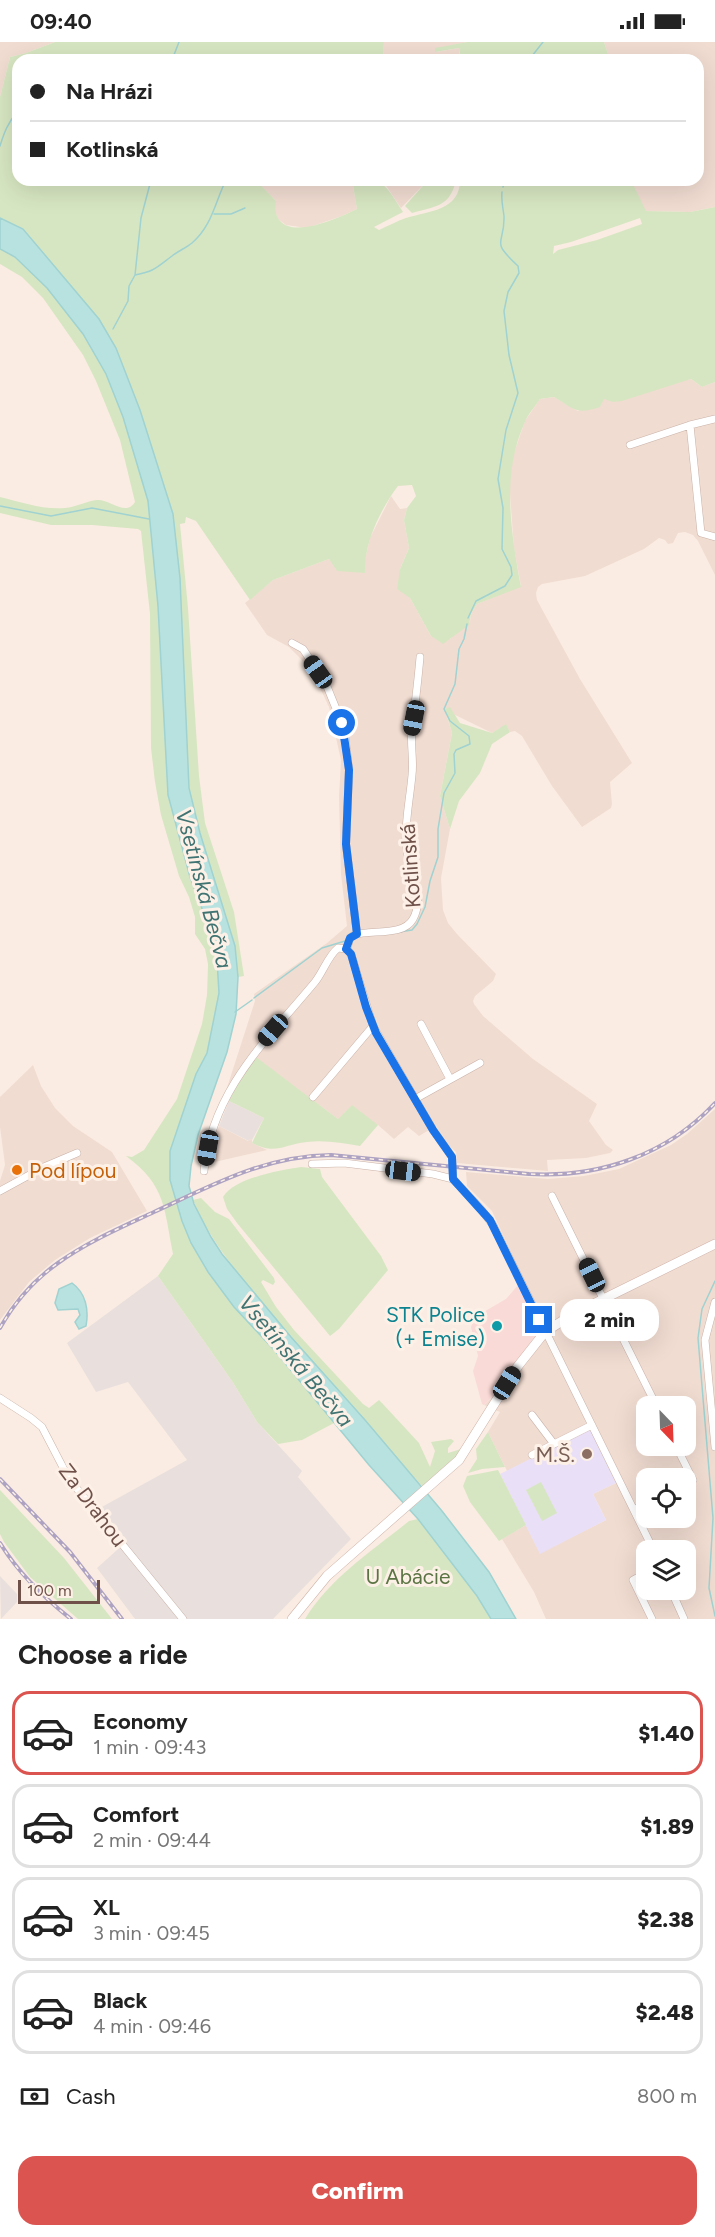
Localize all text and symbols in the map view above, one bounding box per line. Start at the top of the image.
text: 09:40 [30,8,92,35]
text: Na Hrázi [66,78,153,105]
text: Kotlinská [66,136,158,163]
car [300,652,336,692]
car [402,699,426,737]
route start [328,709,355,736]
water label: Vsetínská Bečva [170,806,238,972]
street label: Kotlinská [395,823,425,909]
car [254,1011,292,1049]
car [196,1129,220,1167]
place label: Pod lípou [29,1158,116,1183]
car [384,1160,422,1182]
marker: Pod lípou [10,1163,24,1177]
car [576,1255,608,1295]
water label: Vsetínská Bečva [233,1290,359,1432]
callout: 2 min [560,1299,659,1341]
place label: STK Police (+ Emise) [386,1302,485,1351]
route end [525,1306,552,1333]
text: 2 min [584,1308,635,1332]
marker: STK Police (+ Emise) [490,1319,504,1333]
car [490,1363,524,1403]
north arrow [636,1396,696,1456]
map controls [636,1396,696,1600]
place label: M.Š. [536,1442,575,1467]
marker: M.Š. [580,1447,594,1461]
street label: Za Drahou [54,1459,132,1551]
button: locate [636,1468,696,1528]
button: layers [636,1540,696,1600]
park label: U Abácie [366,1564,450,1589]
scale bar [18,1577,100,1604]
text: 100 m [27,1581,72,1600]
text: Choose a ride [18,1638,187,1671]
icon: car [21,1706,75,1760]
text: Economy [93,1708,188,1735]
text: $1.40 [638,1720,694,1747]
text: 1 min · 09:43 [93,1735,206,1759]
icon: car [21,1799,75,1853]
text: Comfort [93,1801,179,1828]
text: $1.89 [640,1813,694,1840]
text: 2 min · 09:44 [93,1828,211,1852]
icon: car [21,1892,75,1946]
text: XL [93,1894,120,1921]
text: $2.38 [637,1906,694,1933]
text: 3 min · 09:45 [93,1921,210,1945]
icon: car [21,1985,75,2039]
text: Black [93,1987,147,2014]
text: $2.48 [636,1999,694,2026]
text: 4 min · 09:46 [93,2014,211,2038]
icon: cash [18,2080,51,2113]
text: Cash [66,2083,116,2110]
text: 800 m [637,2084,697,2108]
button: Confirm [18,2156,697,2225]

